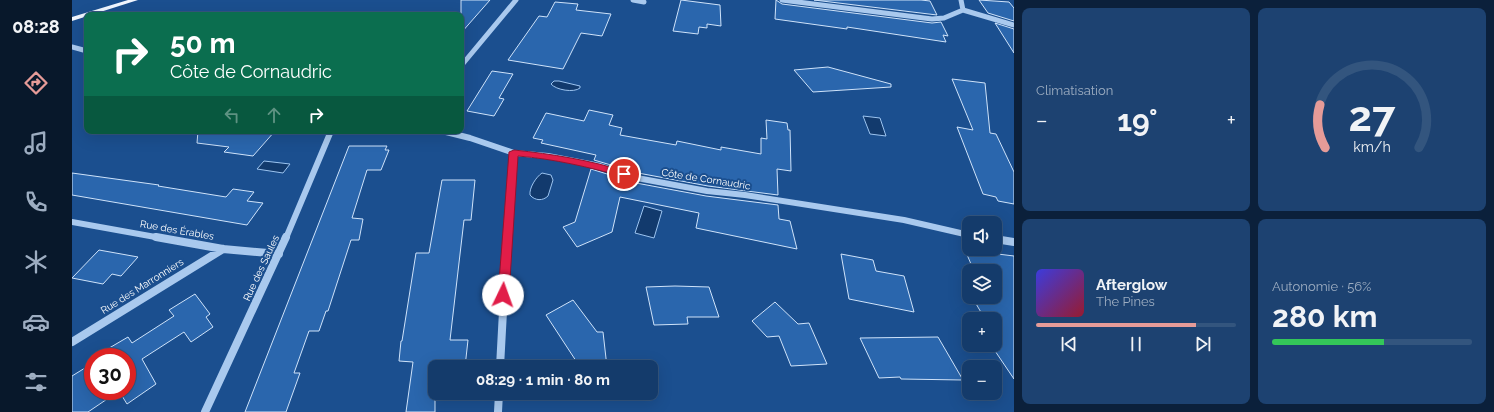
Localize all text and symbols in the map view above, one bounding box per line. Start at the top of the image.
text: 08:28 [12,16,60,37]
text: 50 m [170,27,236,60]
icon: right [104,28,156,80]
text: Côte de Cornaudric [170,61,332,82]
icon: directions [22,69,50,97]
text: Climatisation [1036,83,1113,98]
text: 27 [1349,91,1396,140]
text: 19° [1117,103,1157,138]
icon: left [221,104,243,126]
icon: ahead [263,104,285,126]
icon: right [305,104,327,126]
text: − [1036,107,1048,133]
text: + [1227,107,1236,133]
icon: music [22,129,50,157]
text: km/h [1353,138,1391,154]
pin [607,157,641,191]
icon: arrive [613,163,635,185]
street label: Côte de Cornaudric [661,167,752,192]
icon: phone [22,188,50,216]
map controls [962,216,1002,400]
button: sound [962,216,1002,256]
street label: Rue des Érables [139,218,215,242]
street label: Rue des Saules [241,233,281,303]
icon: climate [22,248,50,276]
street label: Rue des Marronniers [99,256,185,316]
button: layers [962,264,1002,304]
position arrow [482,274,524,316]
text: Afterglow [1096,276,1167,294]
text: Autonomie · 56% [1272,279,1371,294]
text: The Pines [1096,294,1155,309]
text: 280 km [1272,299,1377,334]
icon: car [22,308,50,336]
button: + [962,312,1002,352]
icon: previous [1058,333,1080,355]
icon: pause [1125,333,1147,355]
icon: next [1192,333,1214,355]
speed limit sign: 30 [84,348,136,400]
button: − [962,360,1002,400]
icon: filters [22,368,50,396]
text: 08:29 · 1 min · 80 m [476,371,610,389]

